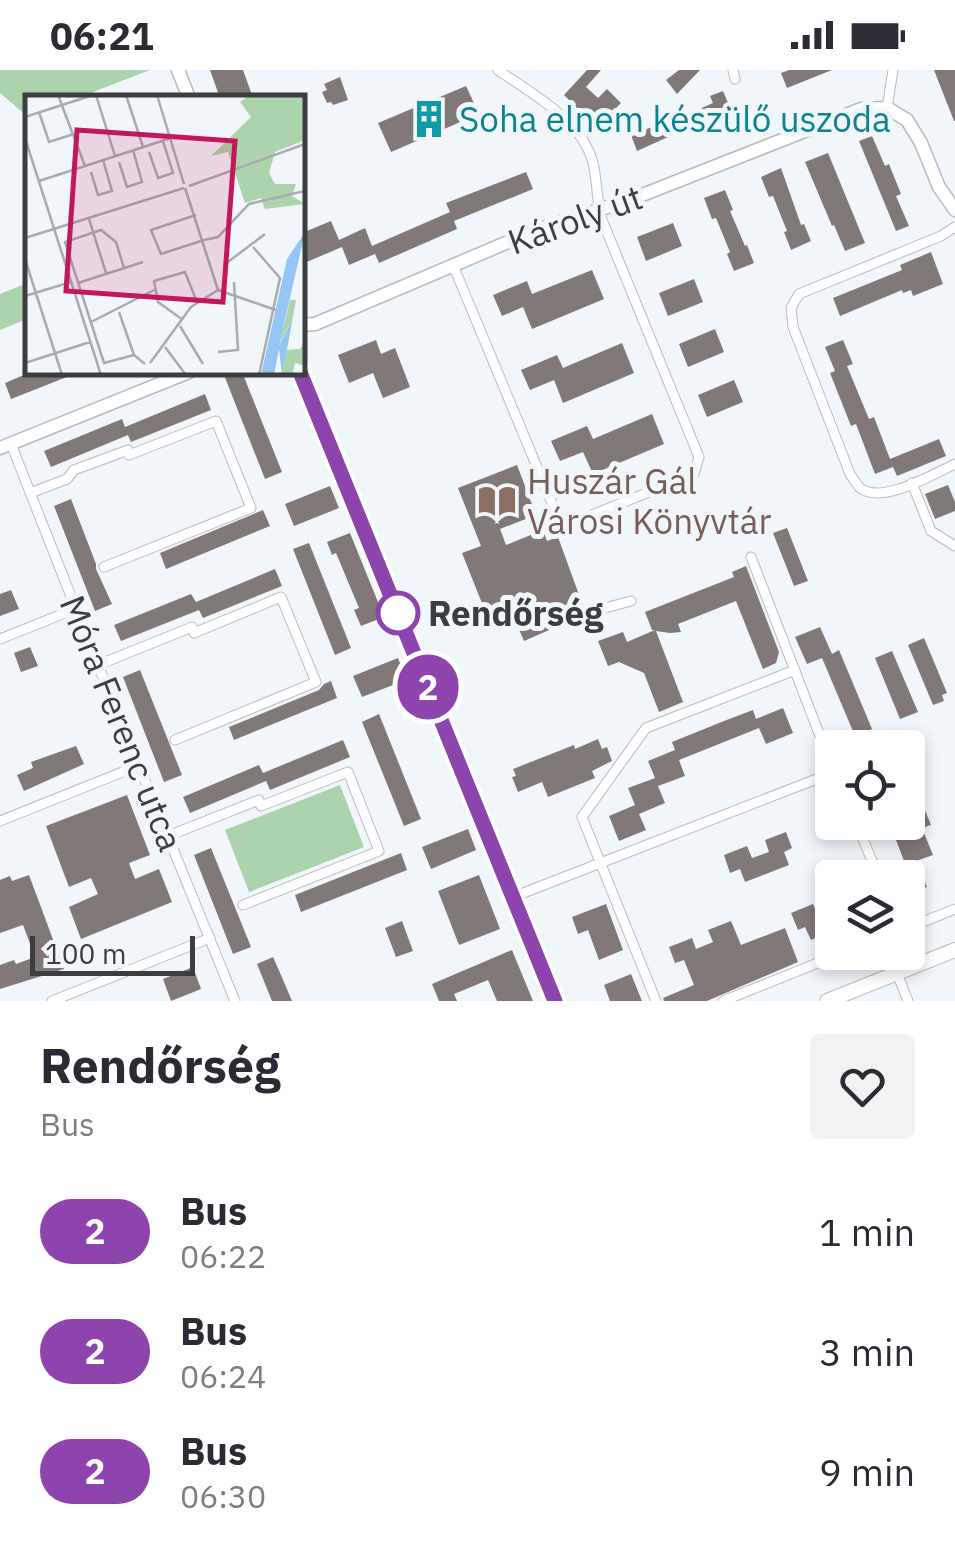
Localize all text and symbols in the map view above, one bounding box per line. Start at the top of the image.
text: 06:21 [50,11,154,60]
inset map [25,95,305,375]
place label: Soha elnem készülő uszoda [459,96,891,142]
building icon: Soha elnem készülő uszoda [408,98,450,140]
street label: Károly út [502,173,648,265]
place label: Huszár Gál Városi Könyvtár [527,458,772,544]
library icon: Huszár Gál Városi Könyvtár [476,480,518,522]
street label: Móra Ferenc utca [50,589,194,857]
place label: Rendőrség [428,590,604,636]
marker: Rendőrség [377,592,419,634]
line badge: 2 [396,654,460,720]
text: 2 [417,664,439,710]
map controls [815,730,925,970]
button: locate [815,730,925,840]
button: layers [815,860,925,970]
scale bar [30,931,195,976]
text: 100 m [45,935,126,972]
text: Rendőrség [40,1034,281,1096]
button: heart [810,1034,915,1139]
text: Bus [40,1103,95,1145]
text: Bus [180,1186,247,1235]
text: 1 min [819,1207,915,1256]
text: 2 [84,1208,106,1254]
text: 06:22 [180,1235,266,1277]
text: Bus [180,1306,247,1355]
text: 3 min [819,1327,915,1376]
text: 2 [84,1328,106,1374]
text: 06:24 [180,1355,266,1397]
text: Bus [180,1426,247,1475]
text: 9 min [819,1447,915,1496]
text: 2 [84,1448,106,1494]
text: 06:30 [180,1475,266,1517]

